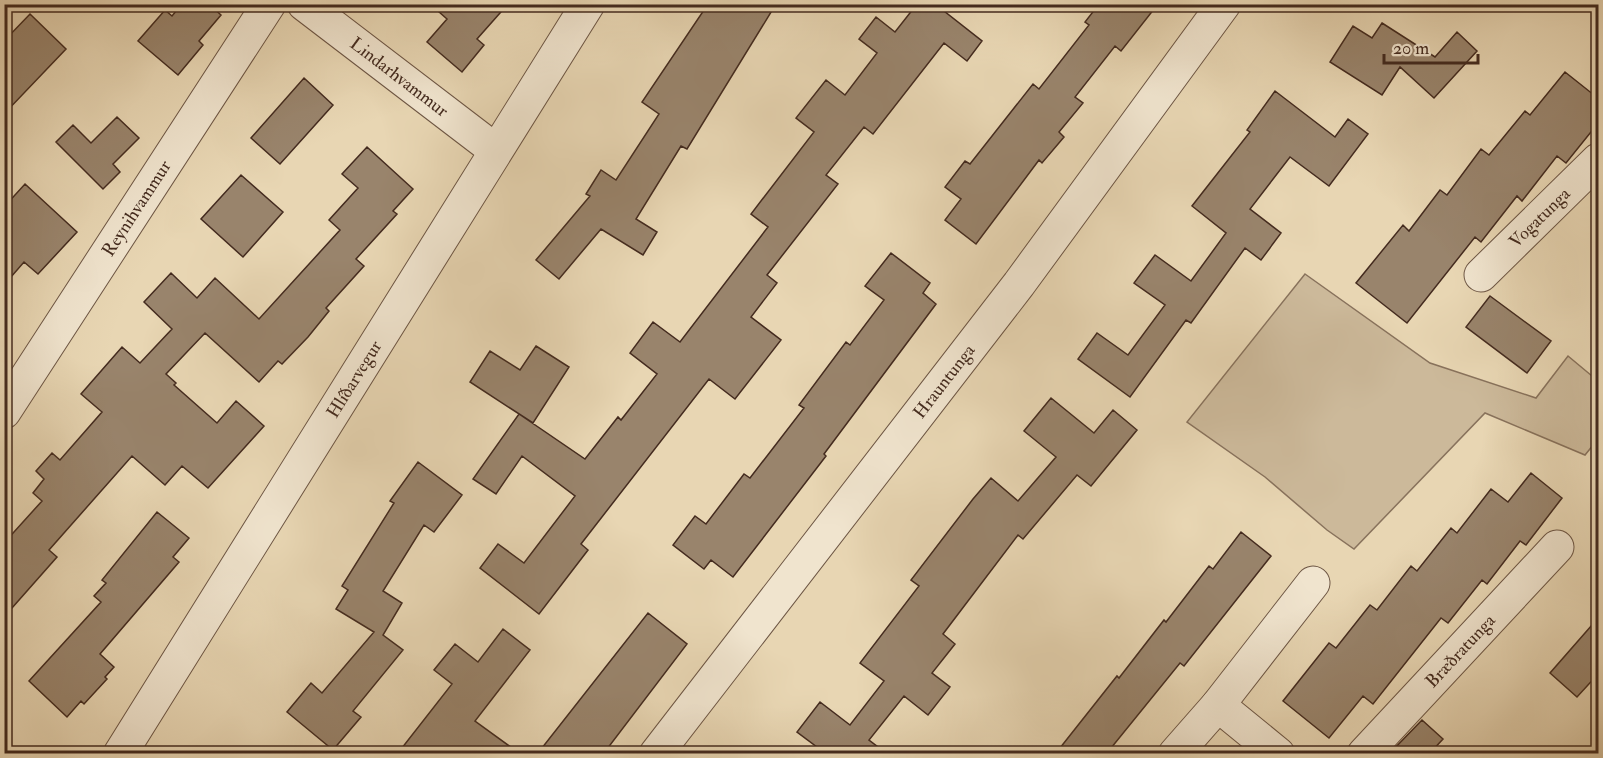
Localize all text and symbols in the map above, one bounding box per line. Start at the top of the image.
scale bar [1384,27,1478,65]
street label: Lindarhvammur [345,32,453,122]
text: 20 m [1393,37,1429,60]
street label: Reynihvammur [97,156,177,261]
street label: Vogatunga [1504,182,1576,253]
street label: Hlíðarvegur [322,336,387,422]
street label: Hrauntunga [908,339,981,423]
street label: Bræðratunga [1421,609,1501,693]

